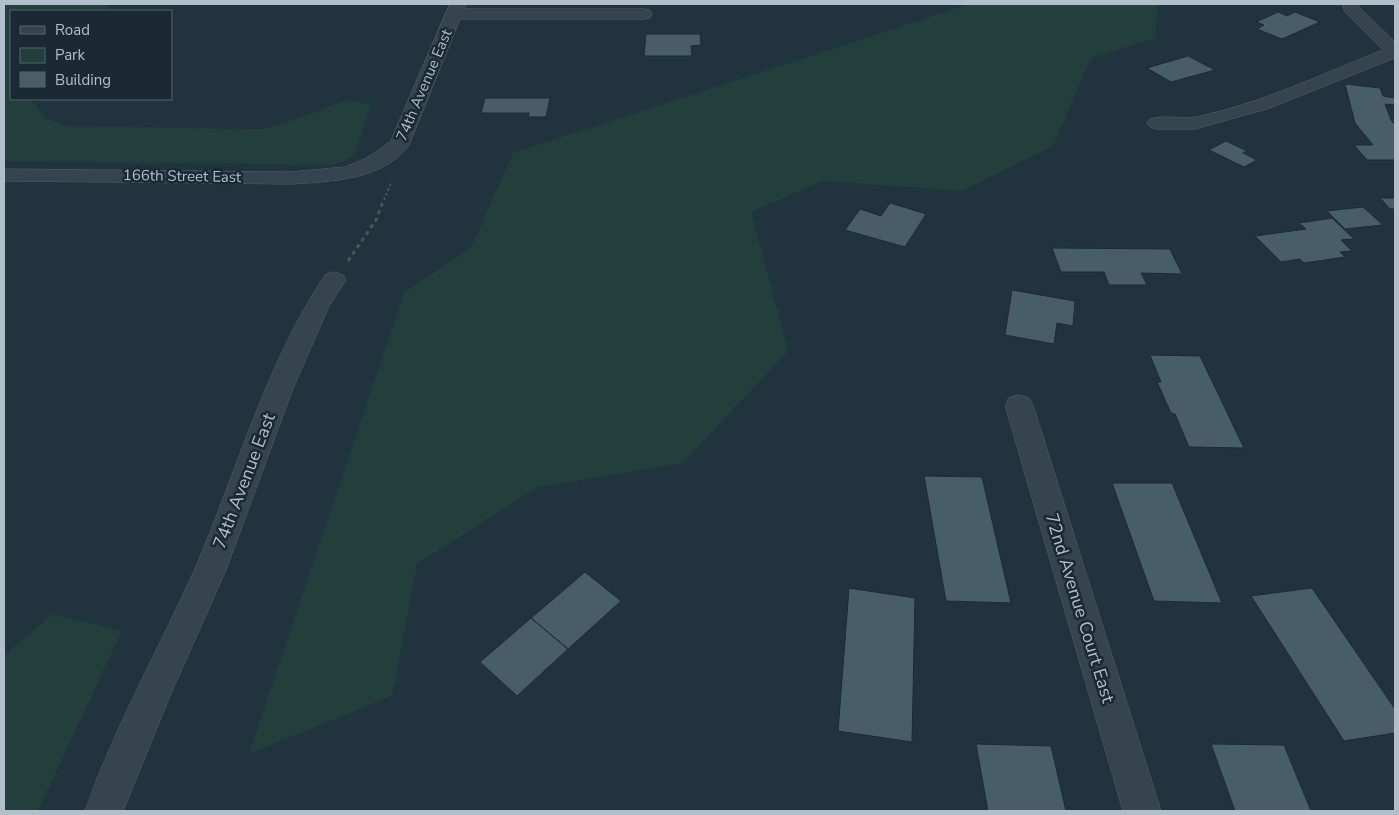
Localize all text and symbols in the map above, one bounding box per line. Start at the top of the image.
legend [10,10,172,100]
text: Road [55,20,90,40]
street label: 74th Avenue East [391,25,457,144]
text: Park [55,45,85,65]
text: Building [55,70,111,90]
street label: 166th Street East [123,165,242,187]
street label: 74th Avenue East [207,409,281,552]
street label: 72nd Avenue Court East [1040,510,1120,706]

